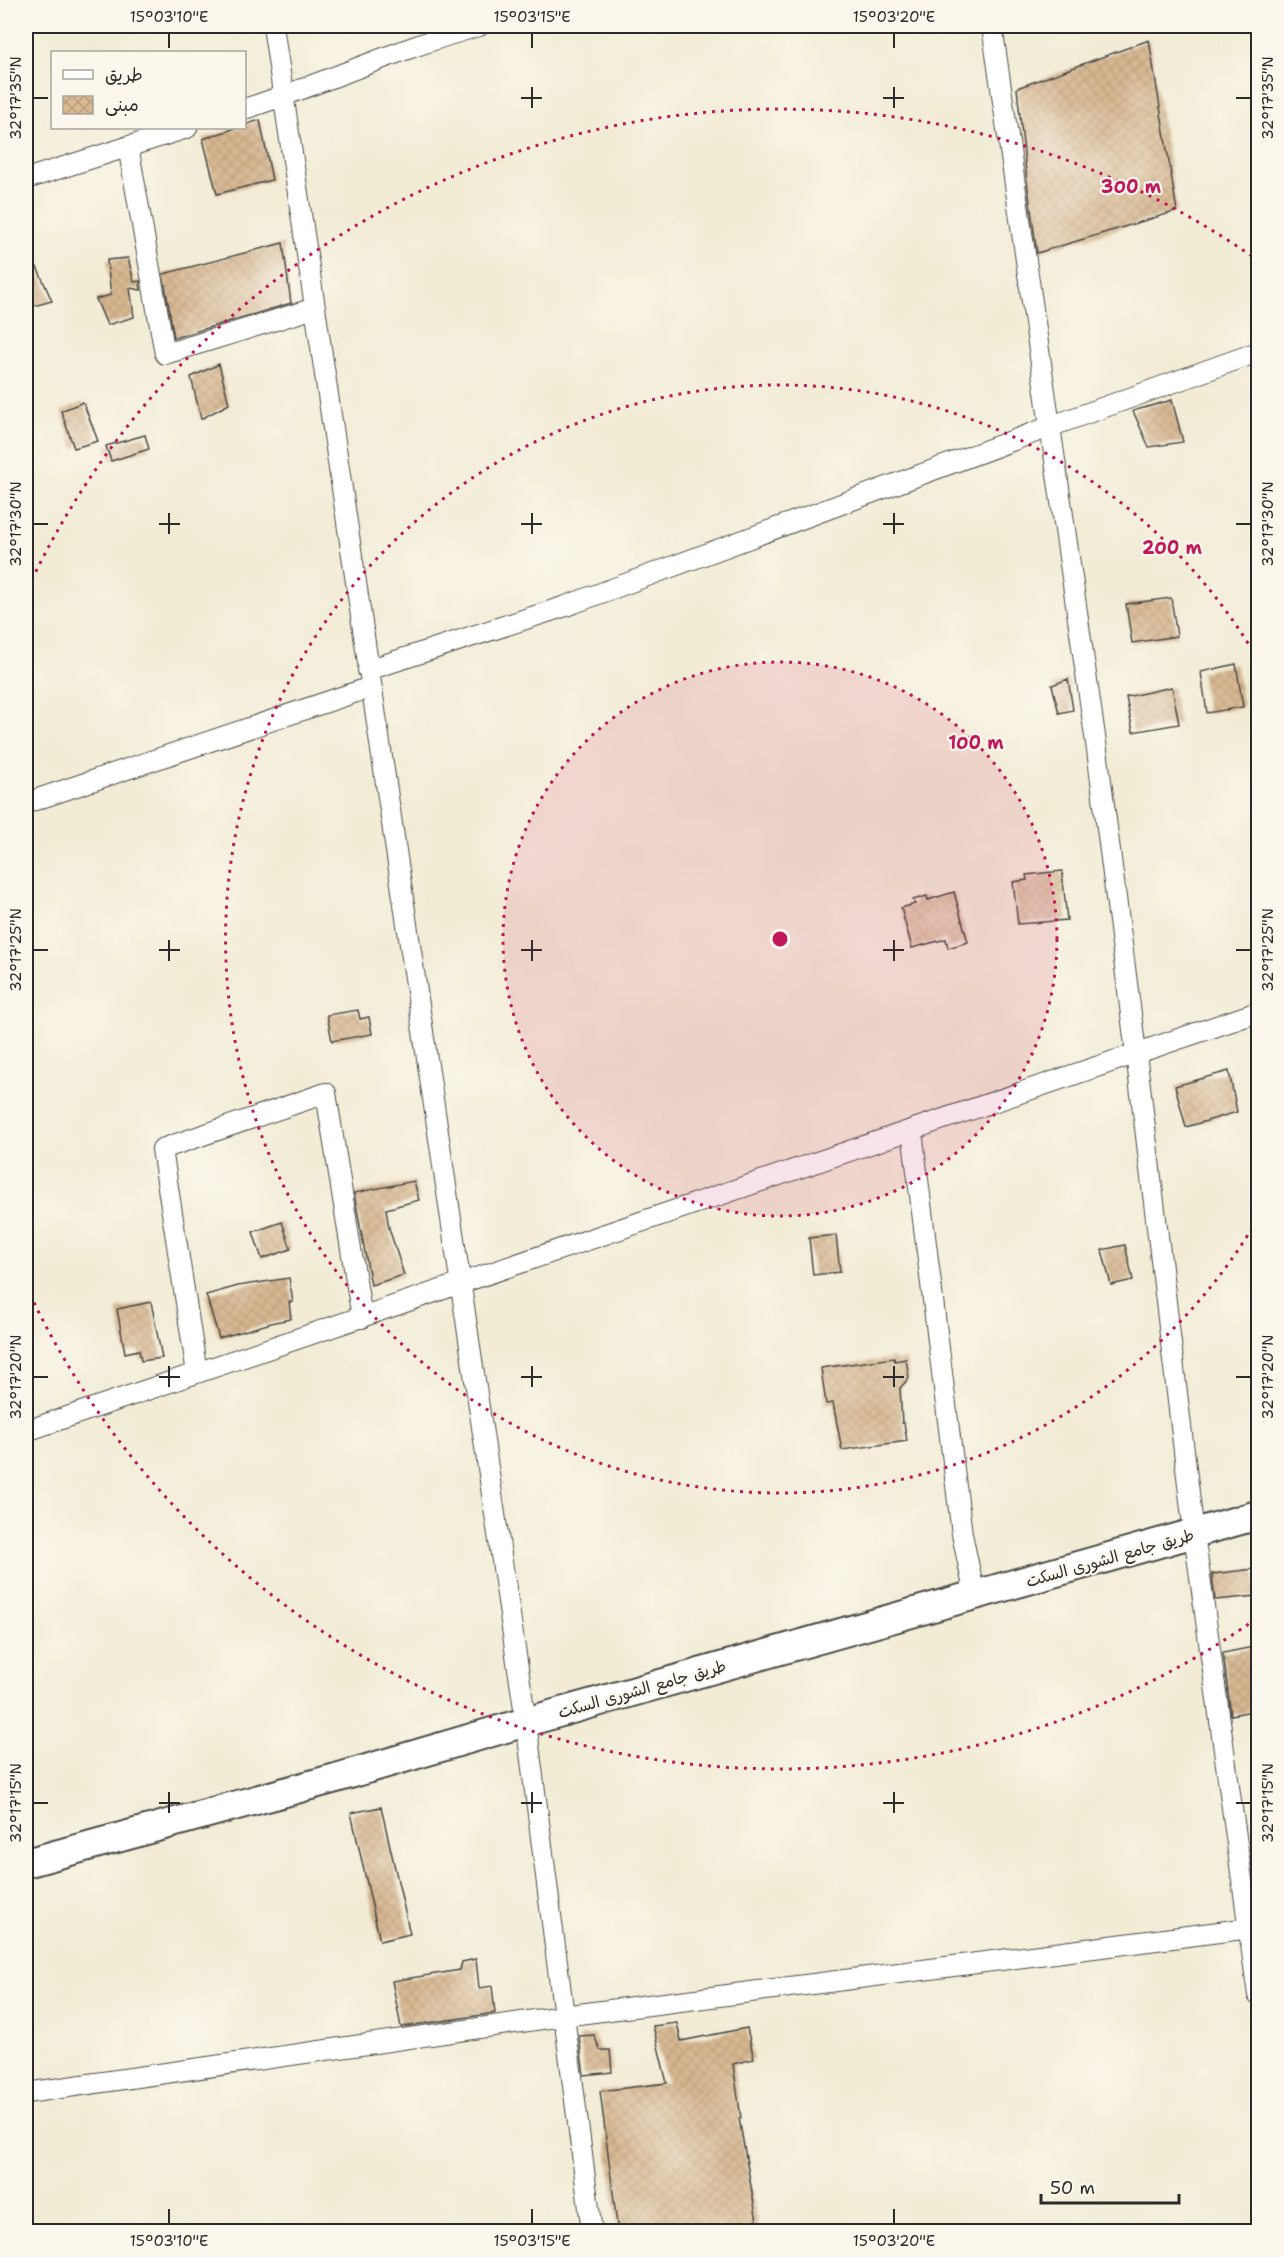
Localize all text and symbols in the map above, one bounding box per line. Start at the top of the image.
text: 15°03'10"E [130,7,208,27]
text: 15°03'15"E [493,7,571,27]
text: 15°03'20"E [853,7,935,27]
legend [51,51,246,129]
text: 32°17'35"N [6,56,26,140]
text: 32°17'35"N [1258,56,1278,140]
text: طريق [105,63,143,87]
text: مبنى [105,93,139,117]
text: 300 m [1101,175,1162,199]
text: 32°17'30"N [6,481,26,567]
text: 32°17'30"N [1258,481,1278,567]
text: 200 m [1142,536,1203,560]
text: 100 m [948,731,1004,755]
text: 32°17'25"N [6,908,26,992]
text: 32°17'25"N [1258,908,1278,992]
centre of rings [770,929,790,949]
text: 32°17'20"N [6,1334,26,1420]
text: 32°17'20"N [1258,1334,1278,1420]
street label: طريق جامع الشورى السكت [1024,1524,1197,1593]
street label: طريق جامع الشورى السكت [556,1655,729,1724]
text: 32°17'15"N [6,1763,26,1843]
text: 32°17'15"N [1258,1763,1278,1843]
scale bar [1041,2167,1179,2205]
text: 50 m [1050,2176,1095,2200]
text: 15°03'10"E [130,2231,208,2251]
text: 15°03'15"E [493,2231,571,2251]
text: 15°03'20"E [853,2231,935,2251]

